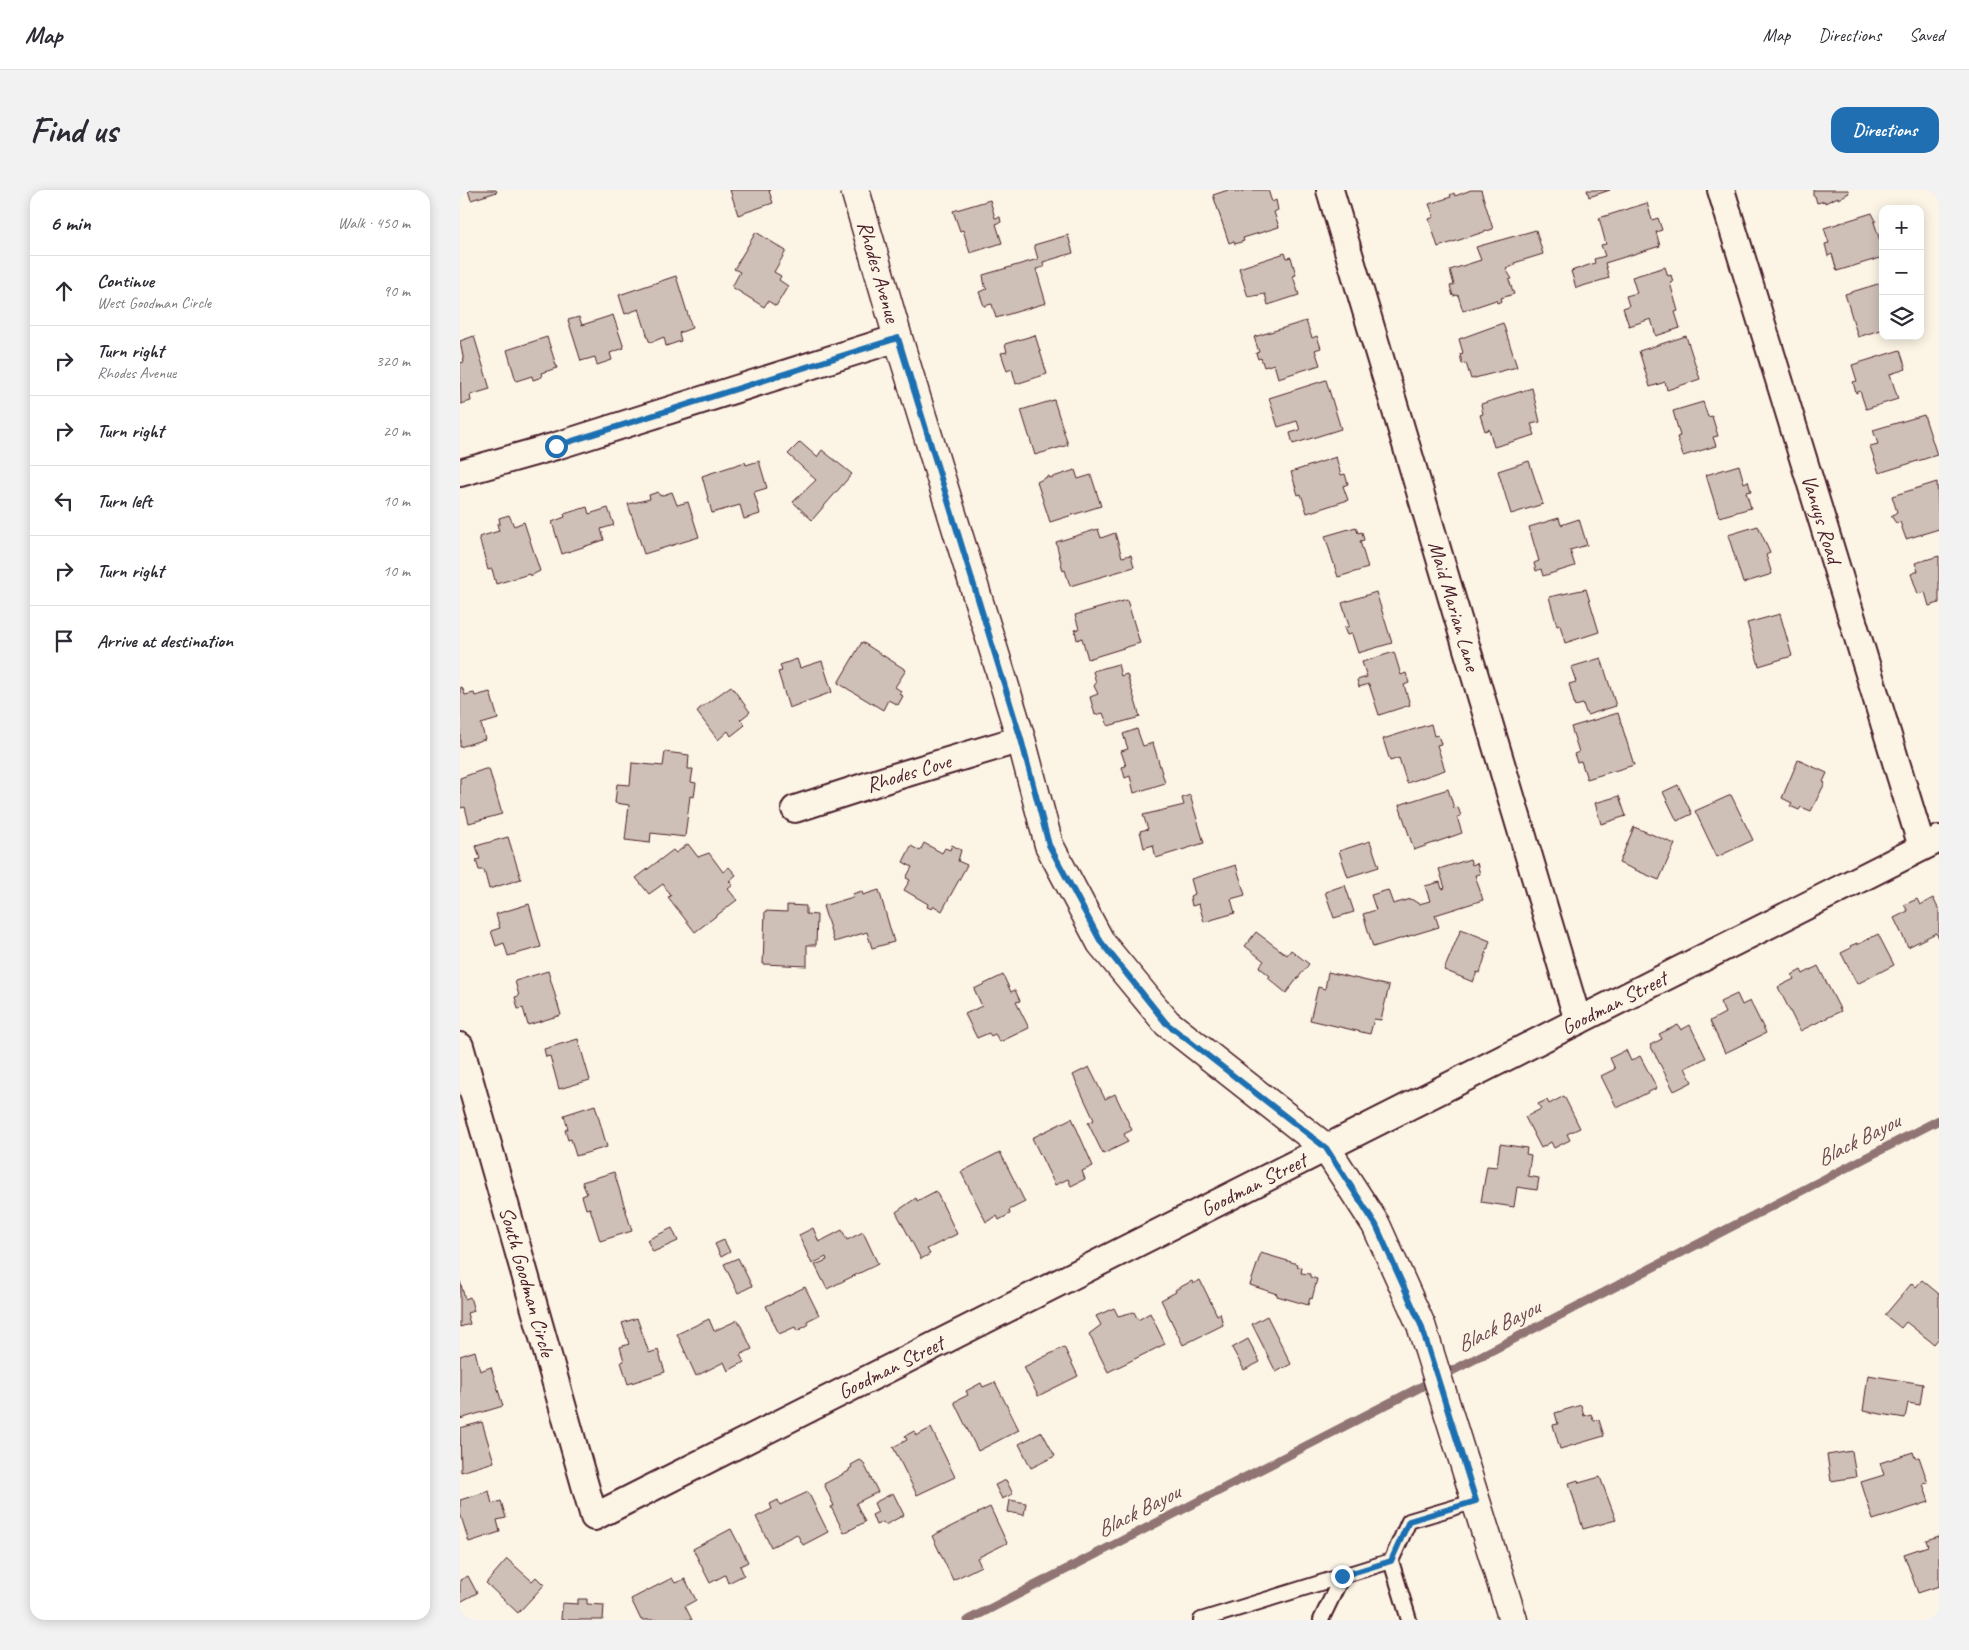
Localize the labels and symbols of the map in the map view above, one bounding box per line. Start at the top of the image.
street label: Rhodes Avenue [852,218,906,326]
route start [545,435,568,458]
street label: Vanuys Road [1796,472,1848,570]
street label: Maid Marian Lane [1423,538,1486,676]
street label: Rhodes Cove [863,747,956,798]
street label: Goodman Street [1557,964,1674,1040]
water label: Black Bayou [1812,1105,1908,1173]
street label: Goodman Street [1196,1146,1313,1222]
street label: South Goodman Circle [493,1204,561,1362]
water label: Black Bayou [1452,1291,1548,1359]
street label: Goodman Street [833,1329,951,1405]
water label: Black Bayou [1092,1476,1188,1544]
route end [1331,1565,1354,1588]

